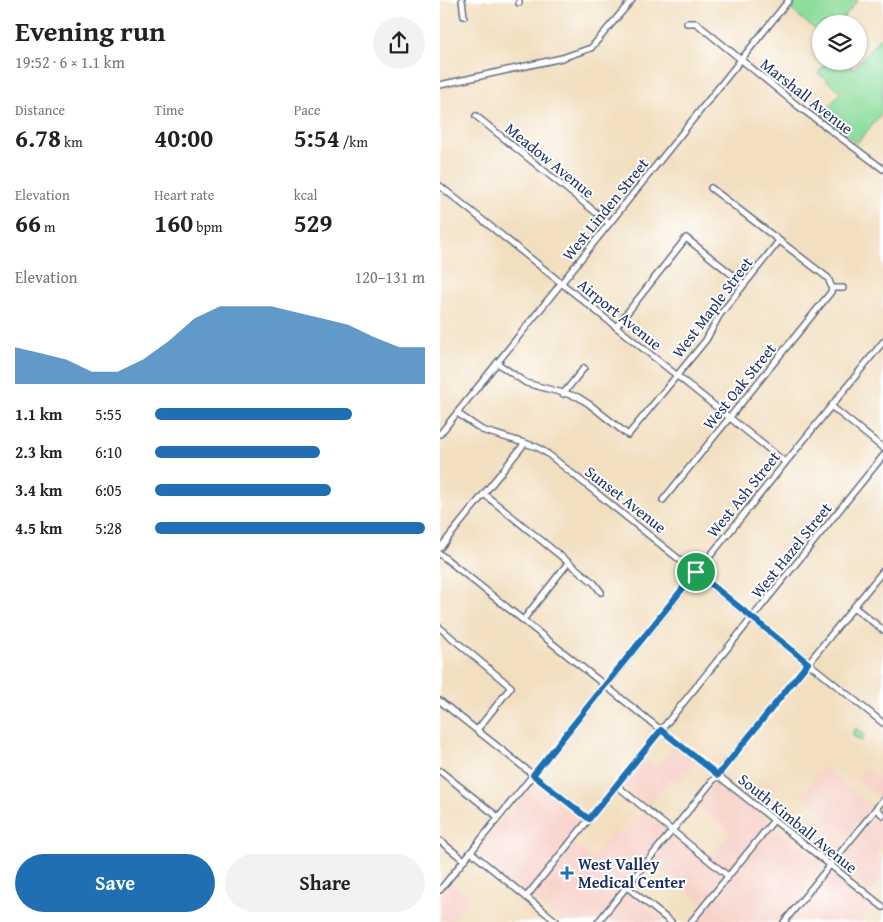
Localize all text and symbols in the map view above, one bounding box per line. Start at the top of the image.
text: Evening run [15,10,166,51]
map controls [812,15,867,70]
button: layers [812,15,867,70]
button: share [373,17,425,69]
text: 19:52 · 6 × 1.1 km [15,50,125,74]
street label: Marshall Avenue [756,52,858,140]
text: Distance [15,100,65,120]
text: Time [154,100,184,120]
text: Pace [294,100,321,120]
street label: Meadow Avenue [500,116,600,204]
text: 6.78 [15,120,61,156]
text: 40:00 [154,120,213,156]
text: 5:54 [294,120,340,156]
text: km [61,132,83,152]
text: /km [340,132,368,152]
street label: West Linden Street [556,152,654,266]
text: Elevation [15,185,70,205]
text: Heart rate [154,185,214,205]
text: kcal [294,185,318,205]
text: 66 [15,205,41,241]
text: 160 [154,205,193,241]
text: 529 [294,205,333,241]
text: m [41,217,55,237]
text: bpm [193,217,223,237]
street label: West Maple Street [666,251,758,363]
text: Elevation [15,265,78,289]
text: 120–131 m [355,265,425,289]
street label: Airport Avenue [573,272,667,356]
street label: West Oak Street [697,337,782,435]
text: 1.1 km [15,402,62,426]
text: 5:55 [95,402,122,426]
text: 2.3 km [15,440,62,464]
text: 6:10 [95,440,122,464]
street label: West Ash Street [701,445,786,542]
street label: Sunset Avenue [580,459,672,539]
text: 3.4 km [15,478,62,502]
text: 6:05 [95,478,122,502]
street label: West Hazel Street [745,497,837,603]
text: 4.5 km [15,516,62,540]
text: 5:28 [95,516,122,540]
pin [675,551,717,593]
icon: arrive [682,558,710,586]
street label: South Kimball Avenue [733,767,863,879]
place label: West Valley Medical Center [578,852,686,894]
button: Save [15,854,215,912]
button: Share [225,854,425,912]
marker: West Valley Medical Center [560,866,574,880]

